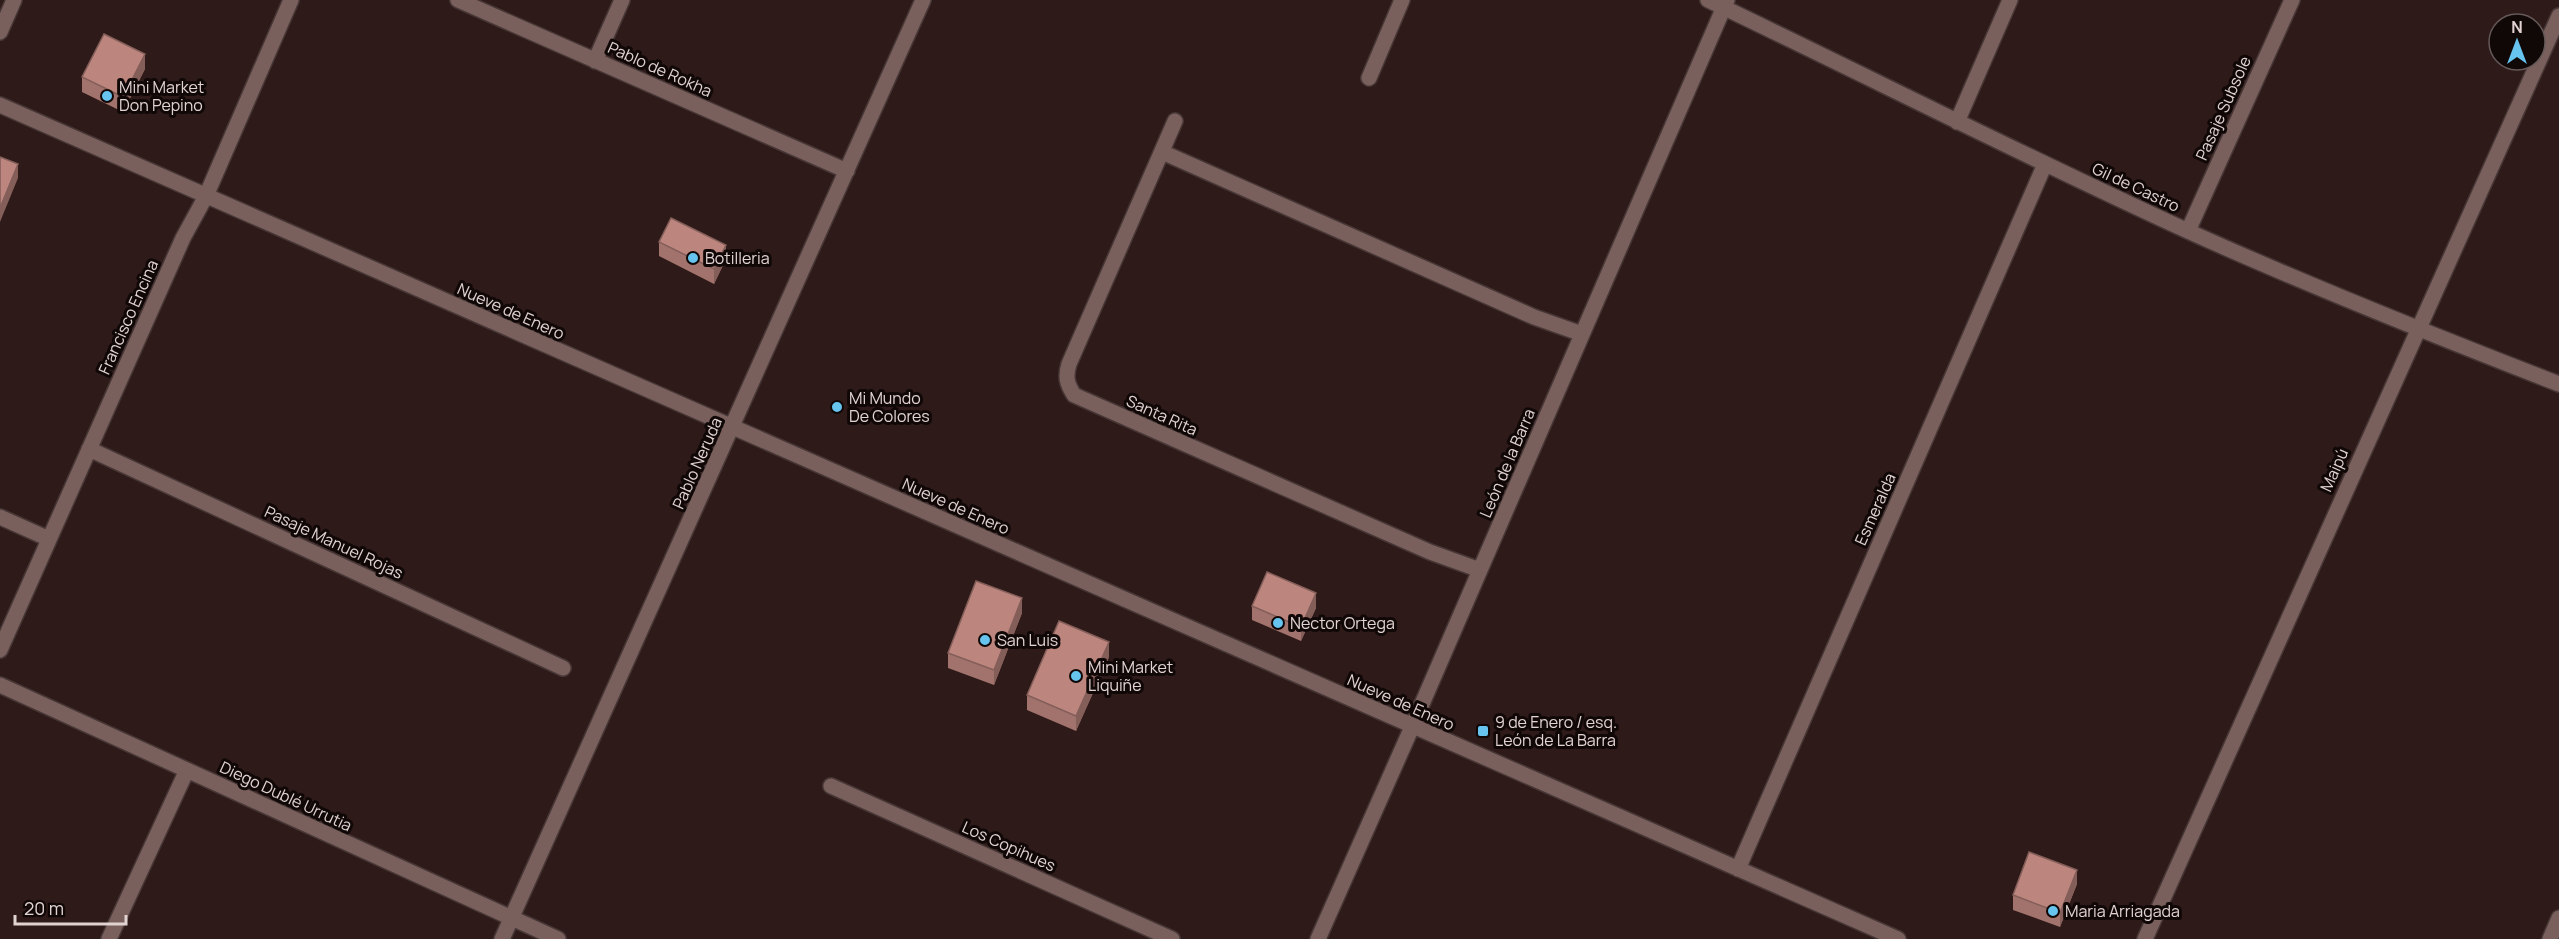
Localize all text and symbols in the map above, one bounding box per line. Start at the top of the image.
north arrow [2487,12,2547,72]
text: N [2511,16,2523,38]
street label: Pablo de Rokha [604,36,716,102]
street label: Pasaje Subsole [2190,52,2256,164]
place label: Mini Market Don Pepino [119,76,204,116]
marker: Mini Market Don Pepino [100,89,114,103]
street label: Gil de Castro [2089,157,2183,217]
place label: Botilleria [705,247,770,269]
marker: Botilleria [686,251,700,265]
street label: Francisco Encina [93,256,163,378]
street label: Nueve de Enero [454,278,568,344]
place label: Mi Mundo De Colores [849,387,930,427]
street label: Santa Rita [1123,390,1201,440]
marker: Mi Mundo De Colores [830,400,844,414]
street label: León de la Barra [1474,405,1540,521]
street label: Pablo Neruda [667,414,727,512]
street label: Maipú [2315,445,2353,495]
street label: Esmeralda [1849,469,1901,549]
street label: Nueve de Enero [899,473,1013,539]
street label: Pasaje Manuel Rojas [261,500,407,584]
place label: Nector Ortega [1290,612,1395,634]
marker: Nector Ortega [1271,616,1285,630]
place label: San Luis [997,629,1058,651]
marker: San Luis [978,633,992,647]
place label: Mini Market Liquiñe [1088,656,1173,696]
marker: Mini Market Liquiñe [1069,669,1083,683]
street label: Nueve de Enero [1344,669,1458,735]
place label: 9 de Enero / esq. León de La Barra [1495,711,1617,751]
marker: 9 de Enero / esq. León de La Barra [1476,724,1490,738]
street label: Diego Dublé Urrutia [216,756,356,836]
street label: Los Copihues [959,816,1059,876]
scale bar [15,888,126,926]
text: 20 m [24,896,64,920]
place label: Maria Arriagada [2065,900,2180,922]
marker: Maria Arriagada [2046,904,2060,918]

